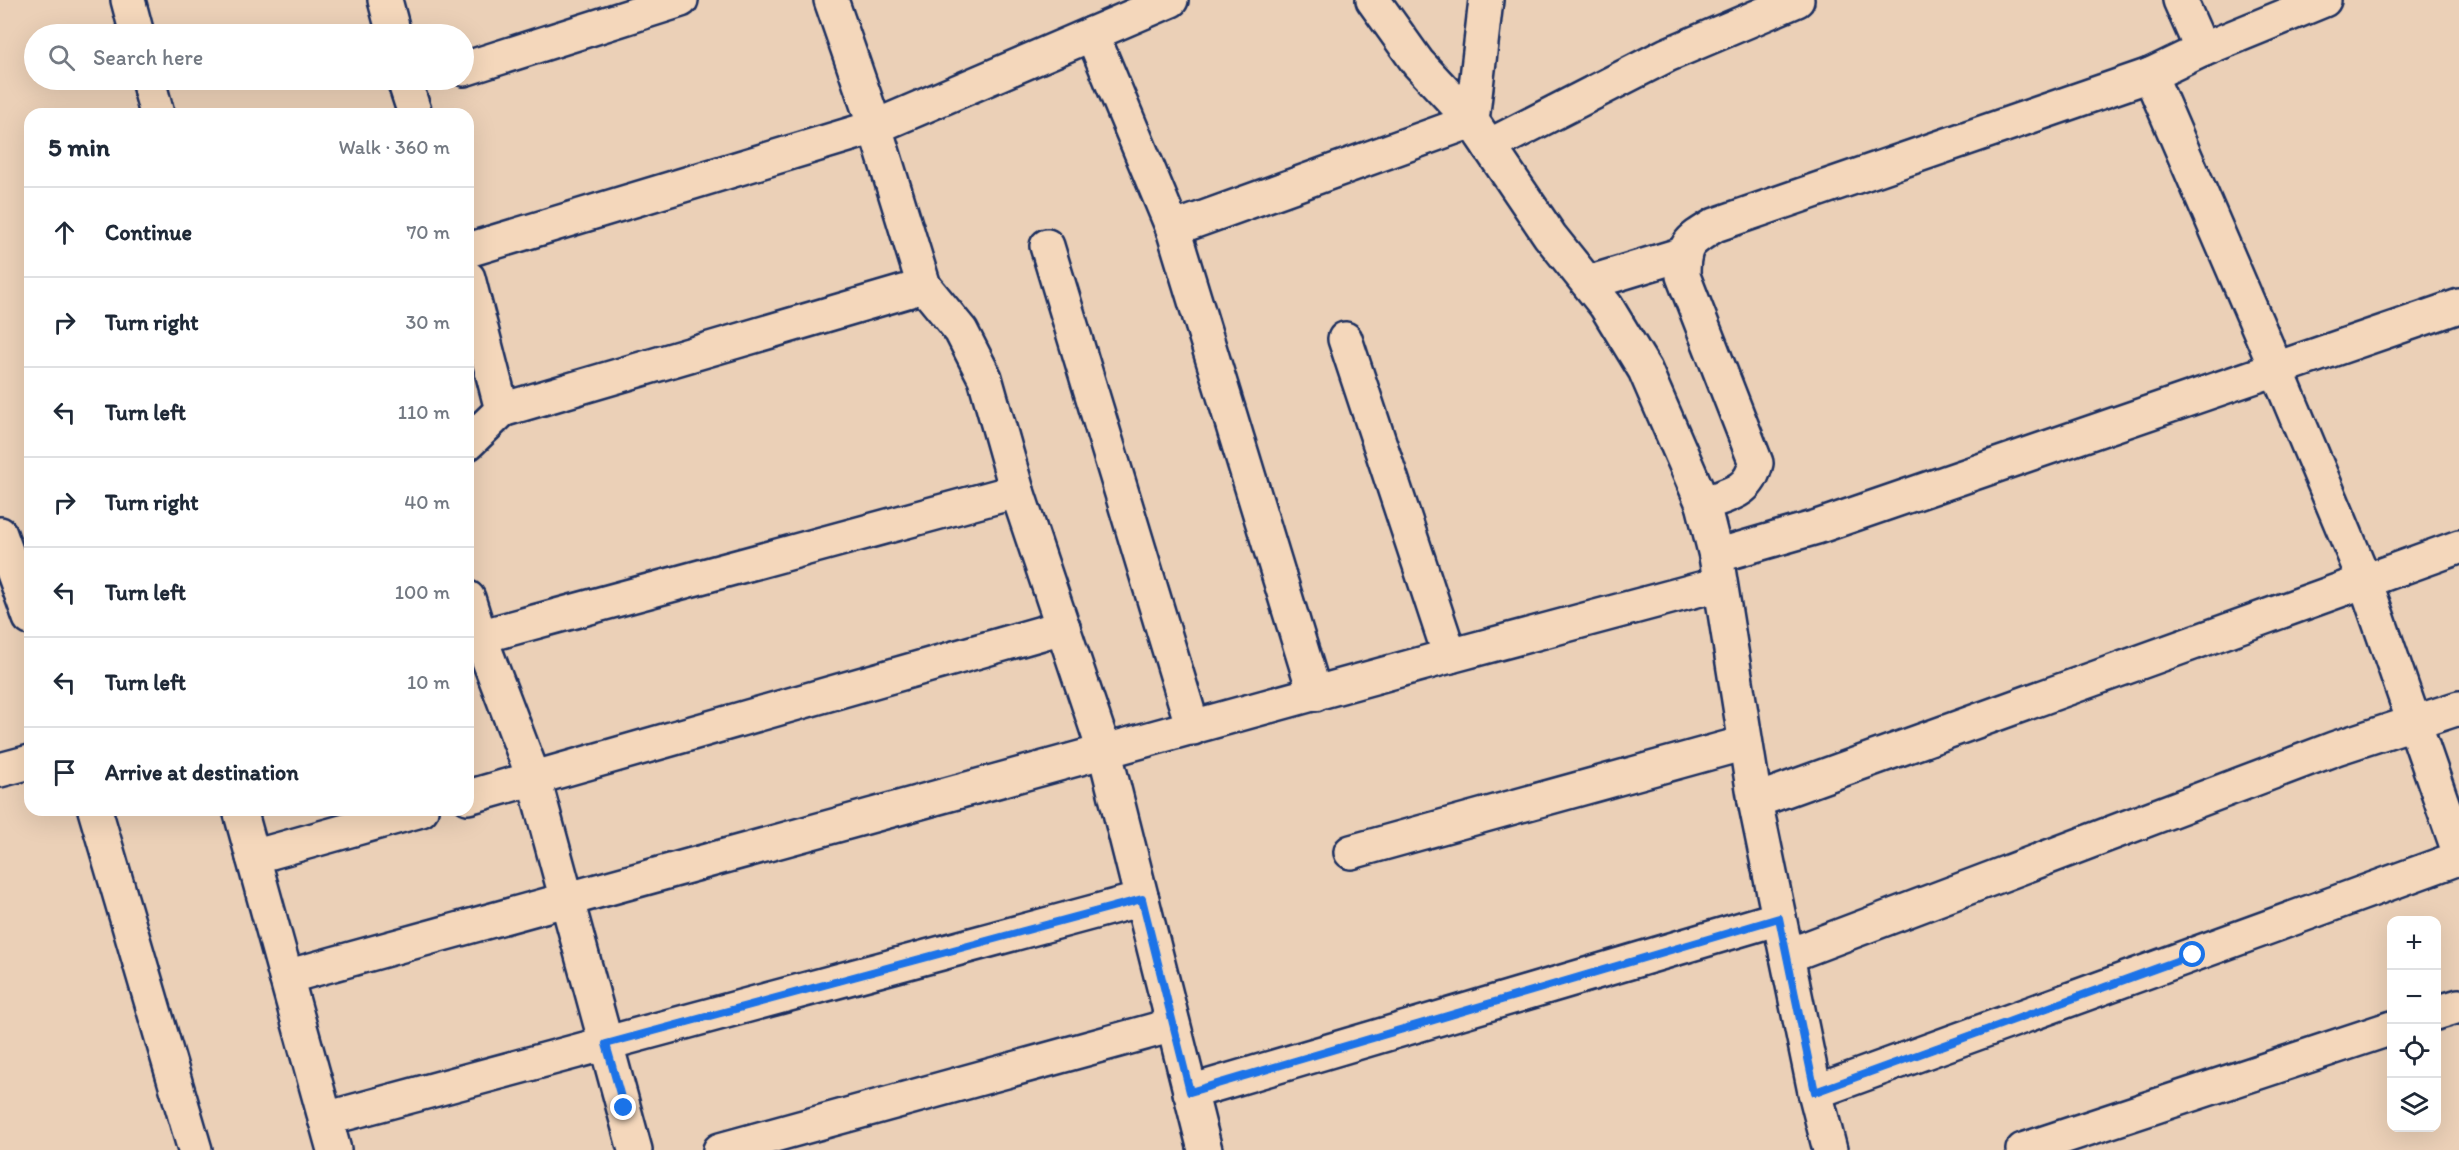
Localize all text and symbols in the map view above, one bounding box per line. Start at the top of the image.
search box [24,24,474,90]
icon: search [45,41,78,74]
text: Search here [93,44,203,71]
text: 5 min [48,131,110,163]
text: Walk · 360 m [338,135,450,159]
icon: ahead [48,216,81,249]
text: Continue [105,219,192,246]
text: 70 m [406,220,450,244]
icon: right [48,306,81,339]
text: Turn right [105,309,199,336]
text: 30 m [405,310,450,334]
icon: left [48,396,81,429]
text: Turn left [105,399,186,426]
text: 110 m [398,400,450,424]
icon: right [48,486,81,519]
text: Turn right [105,489,199,516]
text: 40 m [404,490,450,514]
icon: left [48,576,81,609]
text: Turn left [105,579,186,606]
text: 100 m [395,580,450,604]
icon: left [48,666,81,699]
text: Turn left [105,669,186,696]
text: 10 m [407,670,450,694]
icon: arrive [48,756,81,789]
text: Arrive at destination [105,759,299,786]
map controls [2387,916,2441,1132]
button: + [2387,916,2441,970]
route start [2179,941,2205,967]
button: − [2387,970,2441,1024]
button: locate [2387,1024,2441,1078]
button: layers [2387,1078,2441,1132]
route end [610,1094,636,1120]

